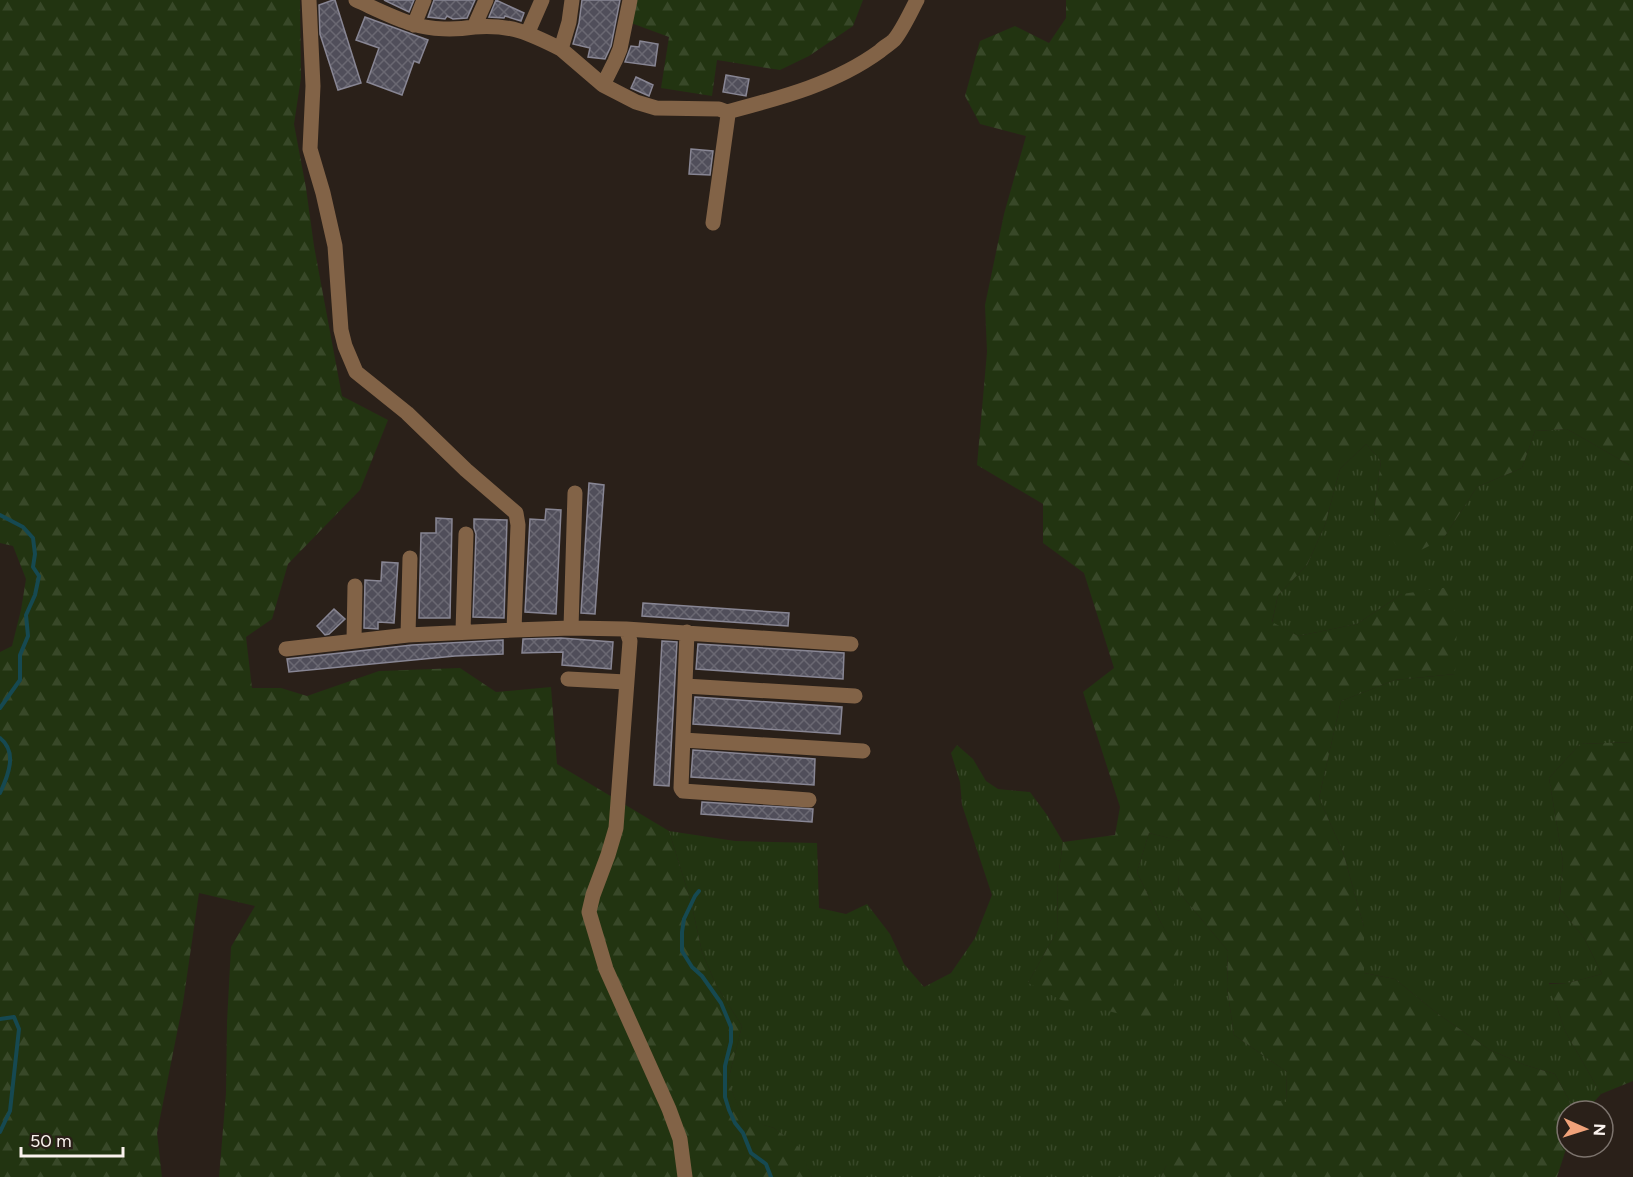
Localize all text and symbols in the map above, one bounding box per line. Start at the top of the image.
north arrow [1555,1099,1615,1159]
scale bar [21,1120,123,1158]
text: N [1590,1123,1609,1136]
text: 50 m [30,1130,72,1152]

